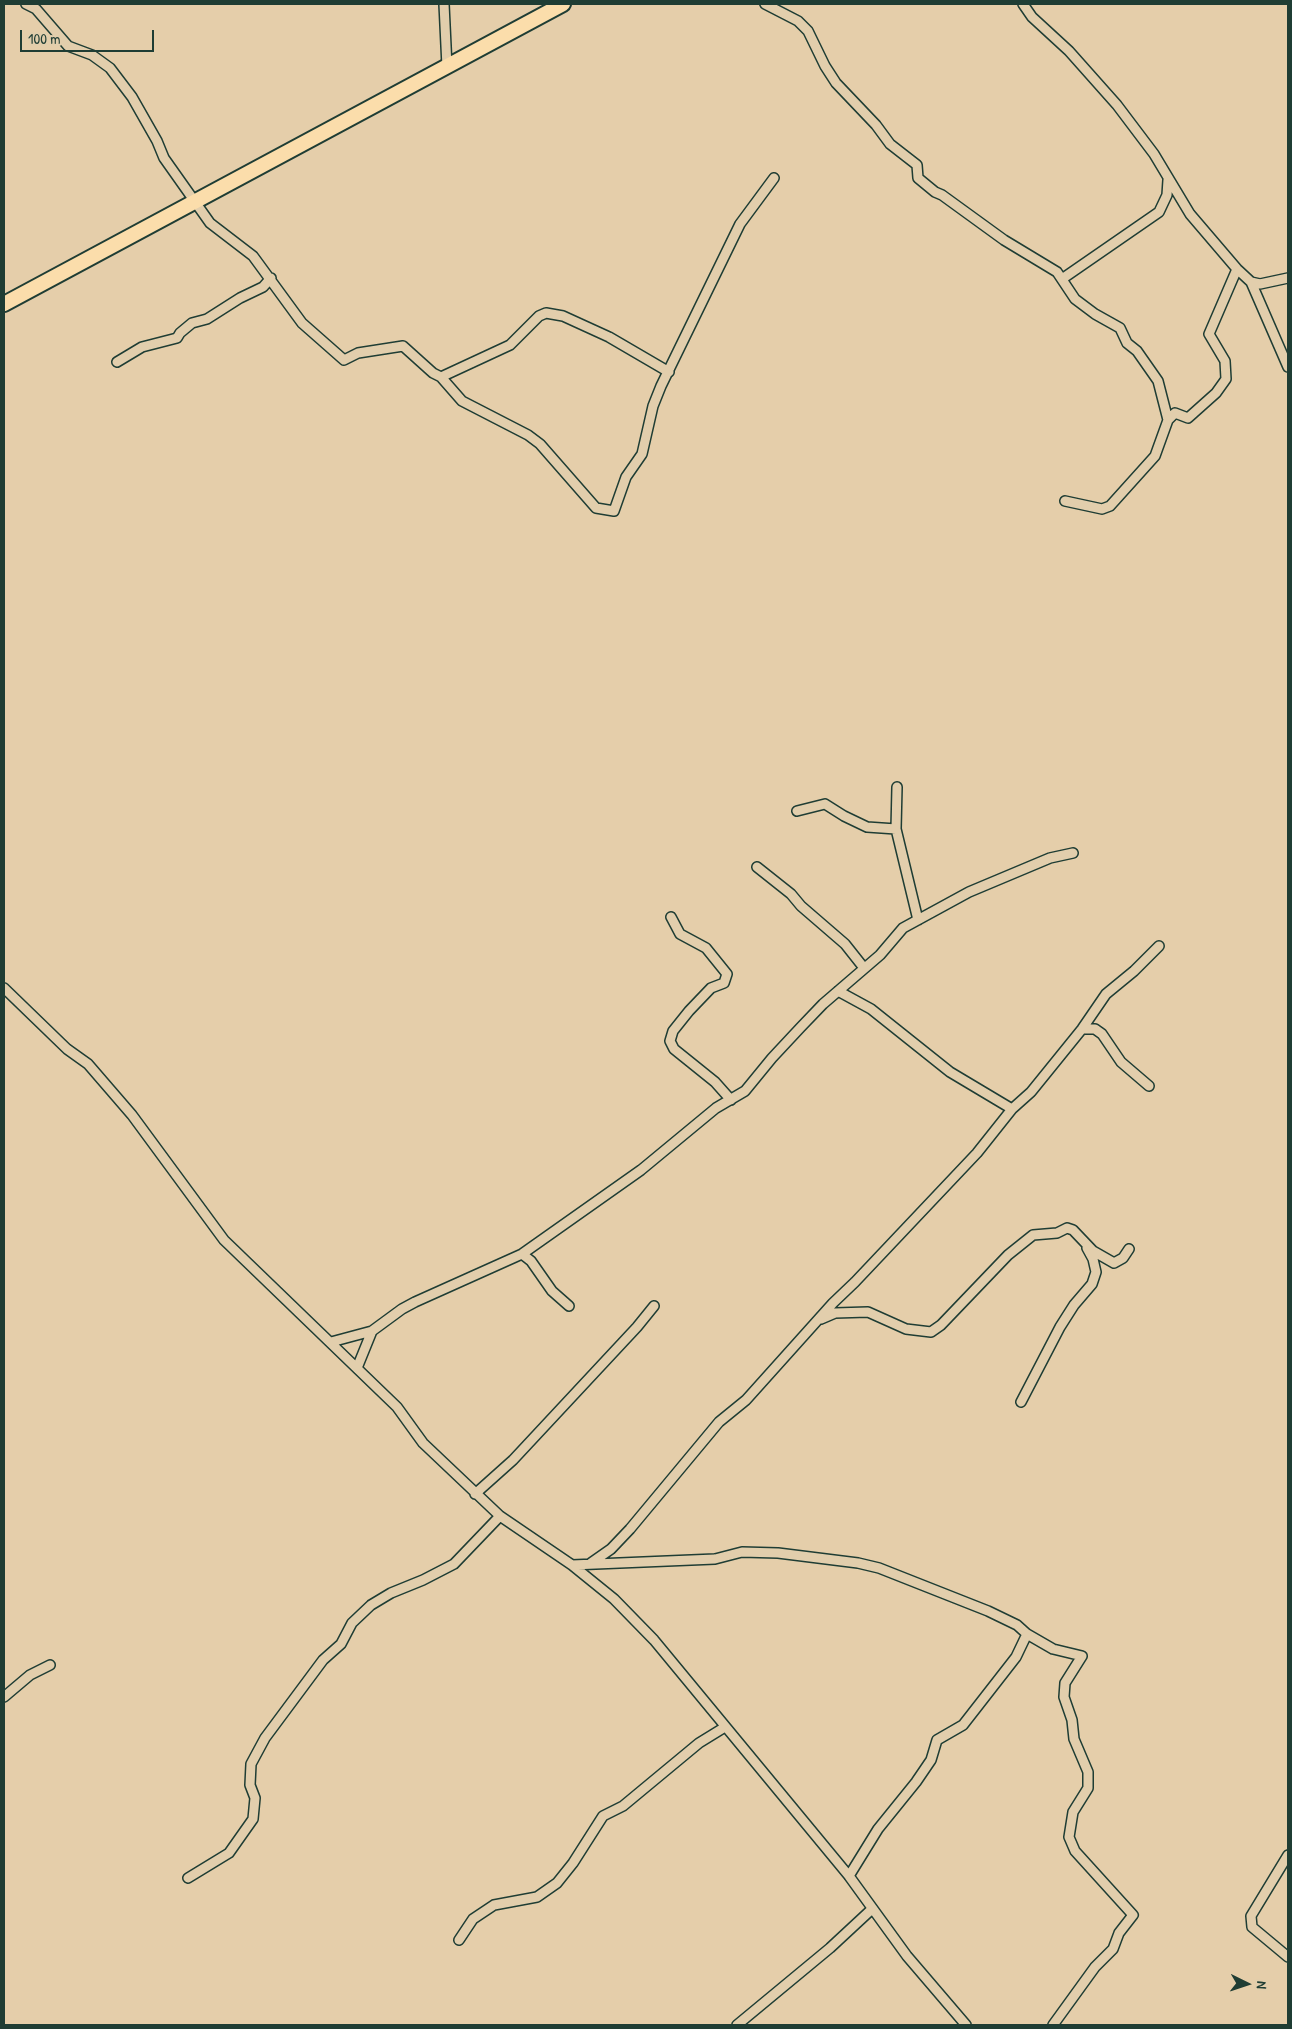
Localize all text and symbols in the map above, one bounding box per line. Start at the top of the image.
scale bar [22,20,156,52]
text: 100 m [28,28,61,49]
north arrow [1222,1959,1272,2009]
text: N [1253,1981,1272,1989]

